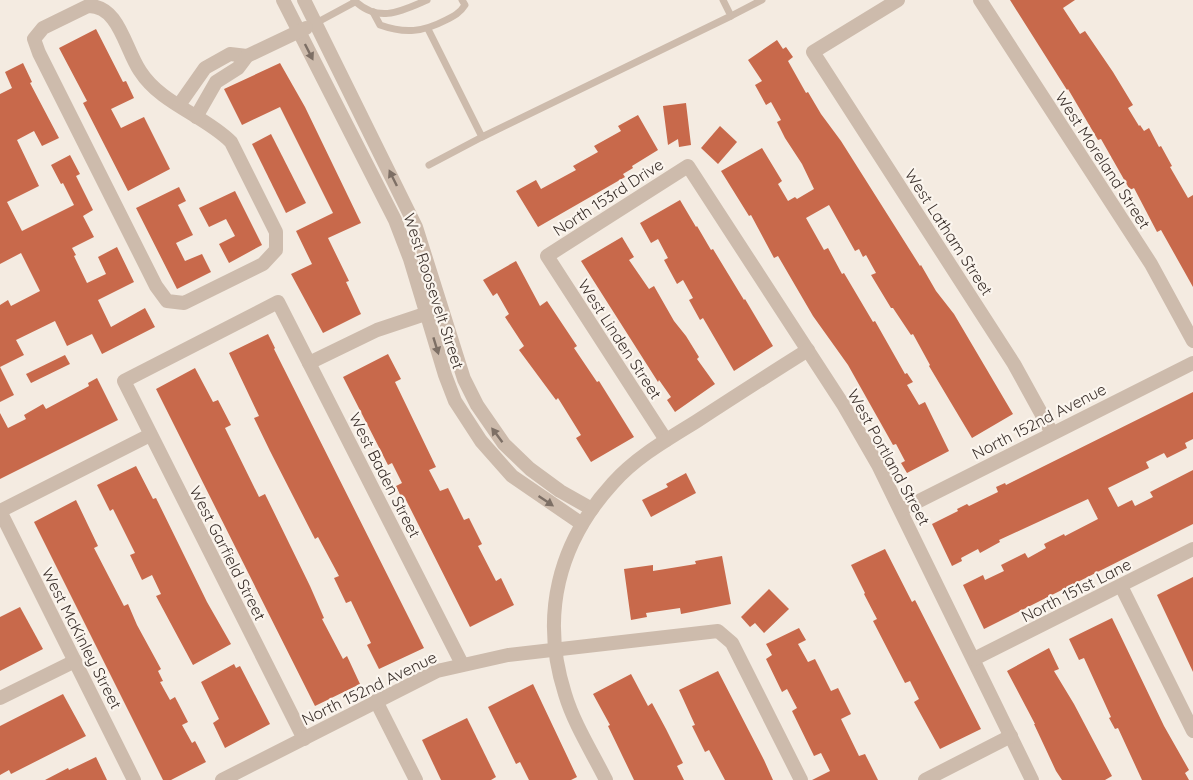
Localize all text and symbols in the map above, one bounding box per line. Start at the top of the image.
one-way arrow [304,44,314,61]
street label: West Moreland Street [1051,88,1155,232]
street label: North 153rd Drive [549,154,667,240]
street label: West Latham Street [901,165,997,299]
one-way arrow [388,170,397,187]
street label: West Roosevelt Street [399,211,469,371]
street label: West Linden Street [574,275,666,403]
one-way arrow [432,337,441,355]
street label: North 152nd Avenue [969,379,1109,463]
street label: West Portland Street [843,385,935,529]
street label: West Baden Street [345,409,425,541]
one-way arrow [491,428,503,444]
street label: West Garfield Street [185,482,271,624]
one-way arrow [538,495,554,506]
street label: North 151st Lane [1018,554,1134,626]
street label: West McKinley Street [38,564,126,712]
street label: North 152nd Avenue [298,647,440,729]

